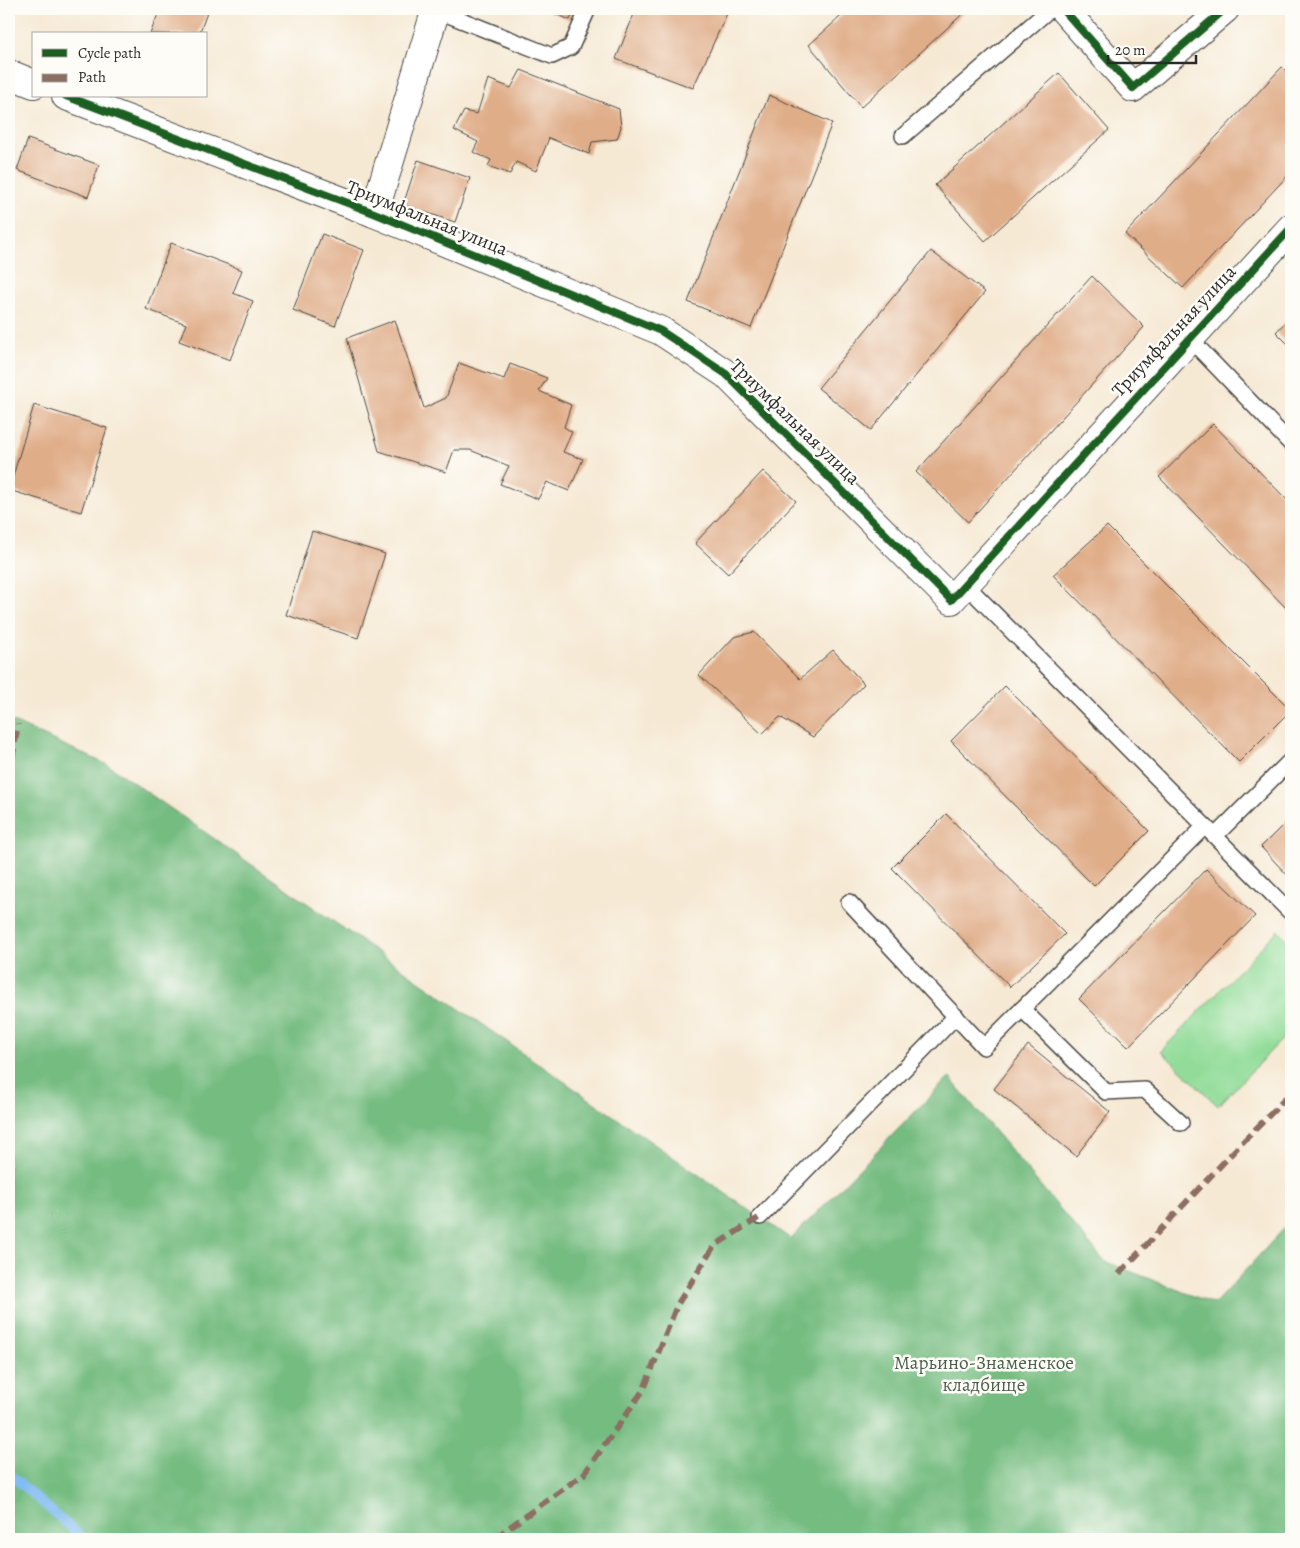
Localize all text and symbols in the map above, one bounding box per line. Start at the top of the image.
legend [32,32,208,98]
scale bar [1108,32,1195,64]
text: 20 m [1115,40,1146,60]
text: Cycle path [78,43,141,63]
text: Path [78,67,106,87]
street label: Триумфальная улица [343,174,512,262]
street label: Триумфальная улица [1106,259,1242,403]
street label: Триумфальная улица [724,353,866,491]
park label: Марьино-Знаменское кладбище [894,1350,1074,1398]

